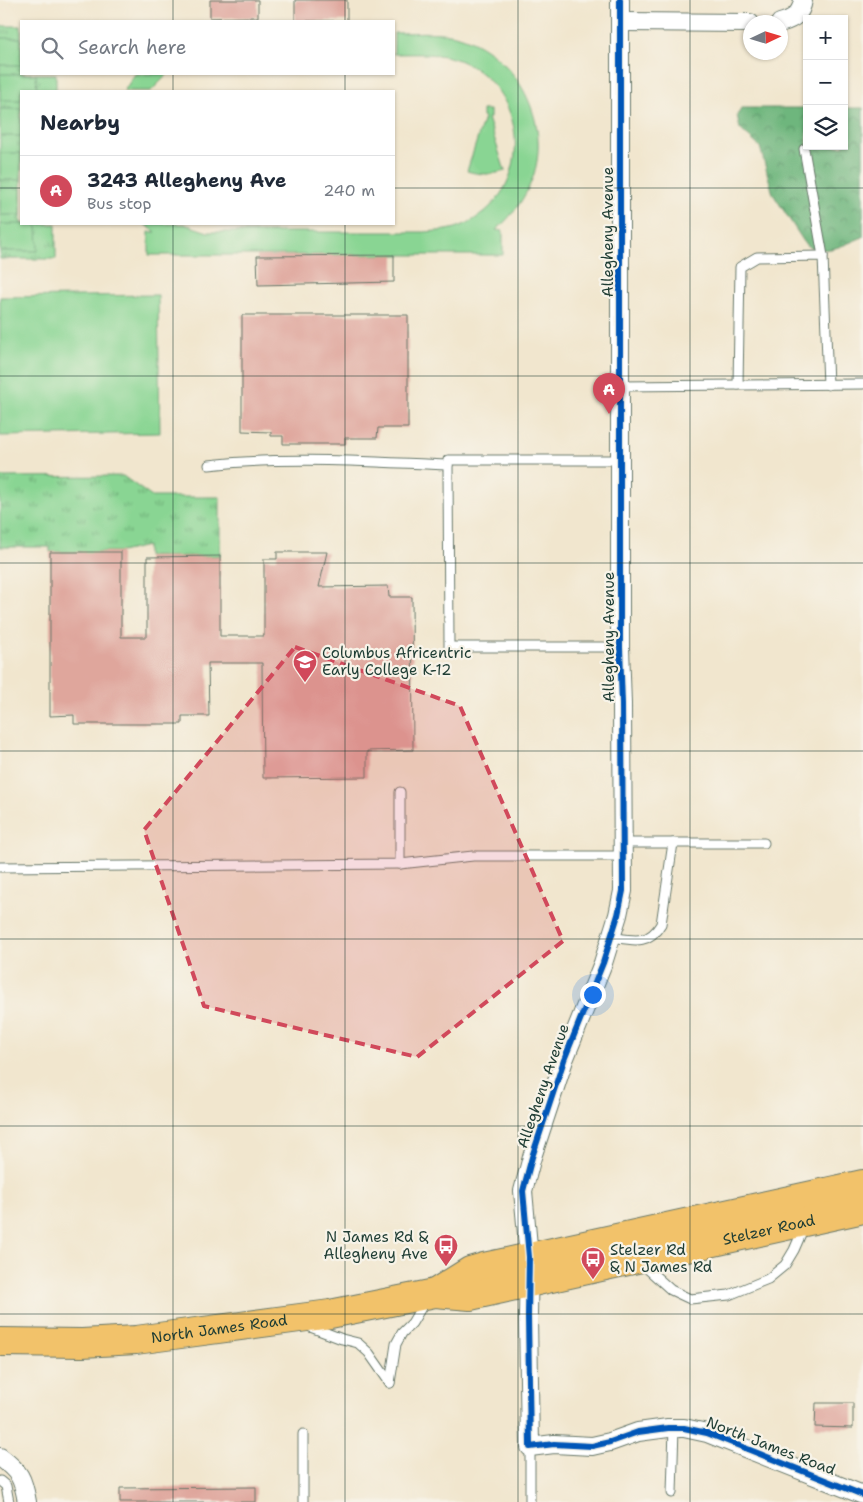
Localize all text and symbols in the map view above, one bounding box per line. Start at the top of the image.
north arrow [743,15,788,60]
map controls [803,15,848,150]
button: + [803,15,848,60]
search box [20,20,395,75]
icon: search [38,34,66,62]
text: Search here [78,35,187,60]
button: − [803,60,848,105]
button: layers [803,105,848,150]
text: Nearby [40,109,120,137]
street label: Allegheny Avenue [598,167,618,297]
text: 3243 Allegheny Ave [87,168,287,193]
text: A [50,180,62,201]
text: 240 m [323,180,375,201]
text: Bus stop [87,193,152,214]
pin: A [593,373,625,414]
street label: Allegheny Avenue [599,572,619,702]
place label: Columbus Africentric Early College K-12 [322,643,471,680]
school or university icon: Columbus Africentric Early College K-12 [292,649,318,683]
your location [580,982,606,1008]
street label: Allegheny Avenue [512,1021,574,1151]
street label: Stelzer Road [721,1210,817,1250]
place label: N James Rd & Allegheny Ave [324,1227,429,1264]
bus stop icon: N James Rd & Allegheny Ave [433,1233,459,1267]
place label: Stelzer Rd & N James Rd [610,1240,713,1277]
bus stop icon: Stelzer Rd & N James Rd [580,1246,606,1280]
street label: North James Road [150,1310,289,1348]
street label: North James Road [703,1412,839,1480]

